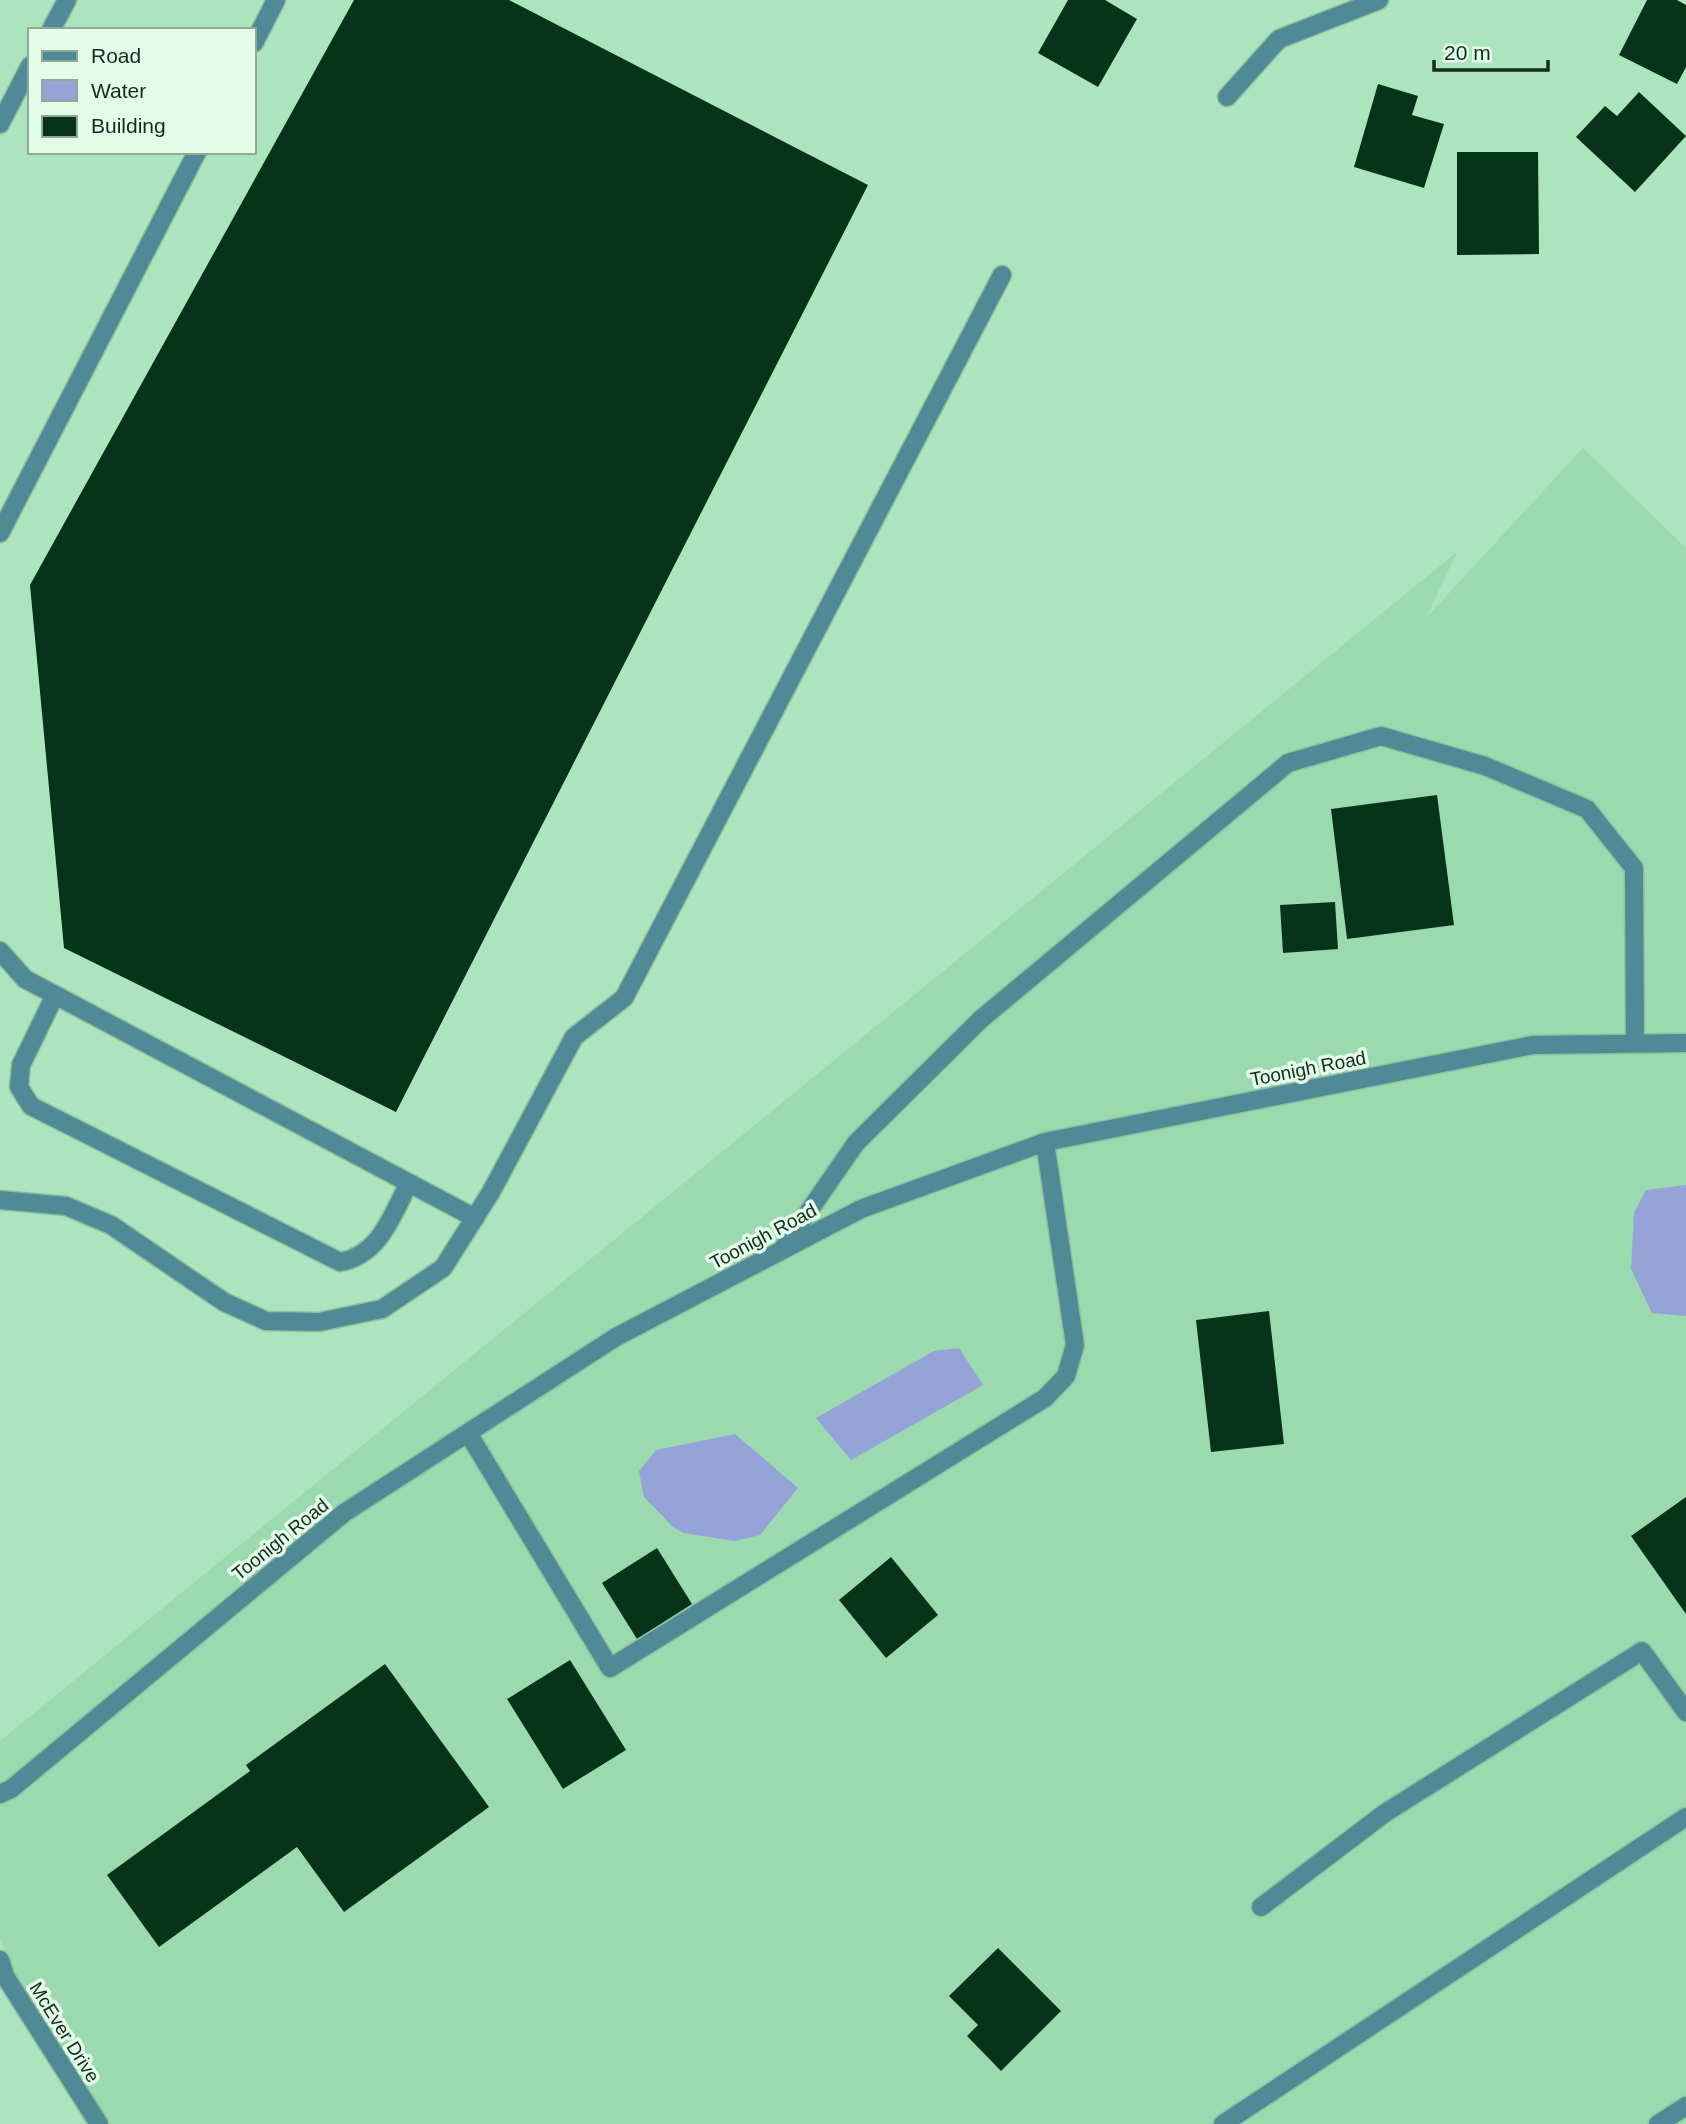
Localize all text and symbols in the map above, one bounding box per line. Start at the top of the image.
legend [28,28,256,154]
scale bar [1434,28,1548,72]
text: 20 m [1444,41,1491,64]
text: Road [91,44,141,67]
text: Water [91,79,146,102]
text: Building [91,114,166,137]
street label: Toonigh Road [1249,1047,1368,1090]
street label: Toonigh Road [707,1200,820,1273]
street label: Toonigh Road [228,1494,332,1584]
street label: McEver Drive [25,1978,104,2086]

